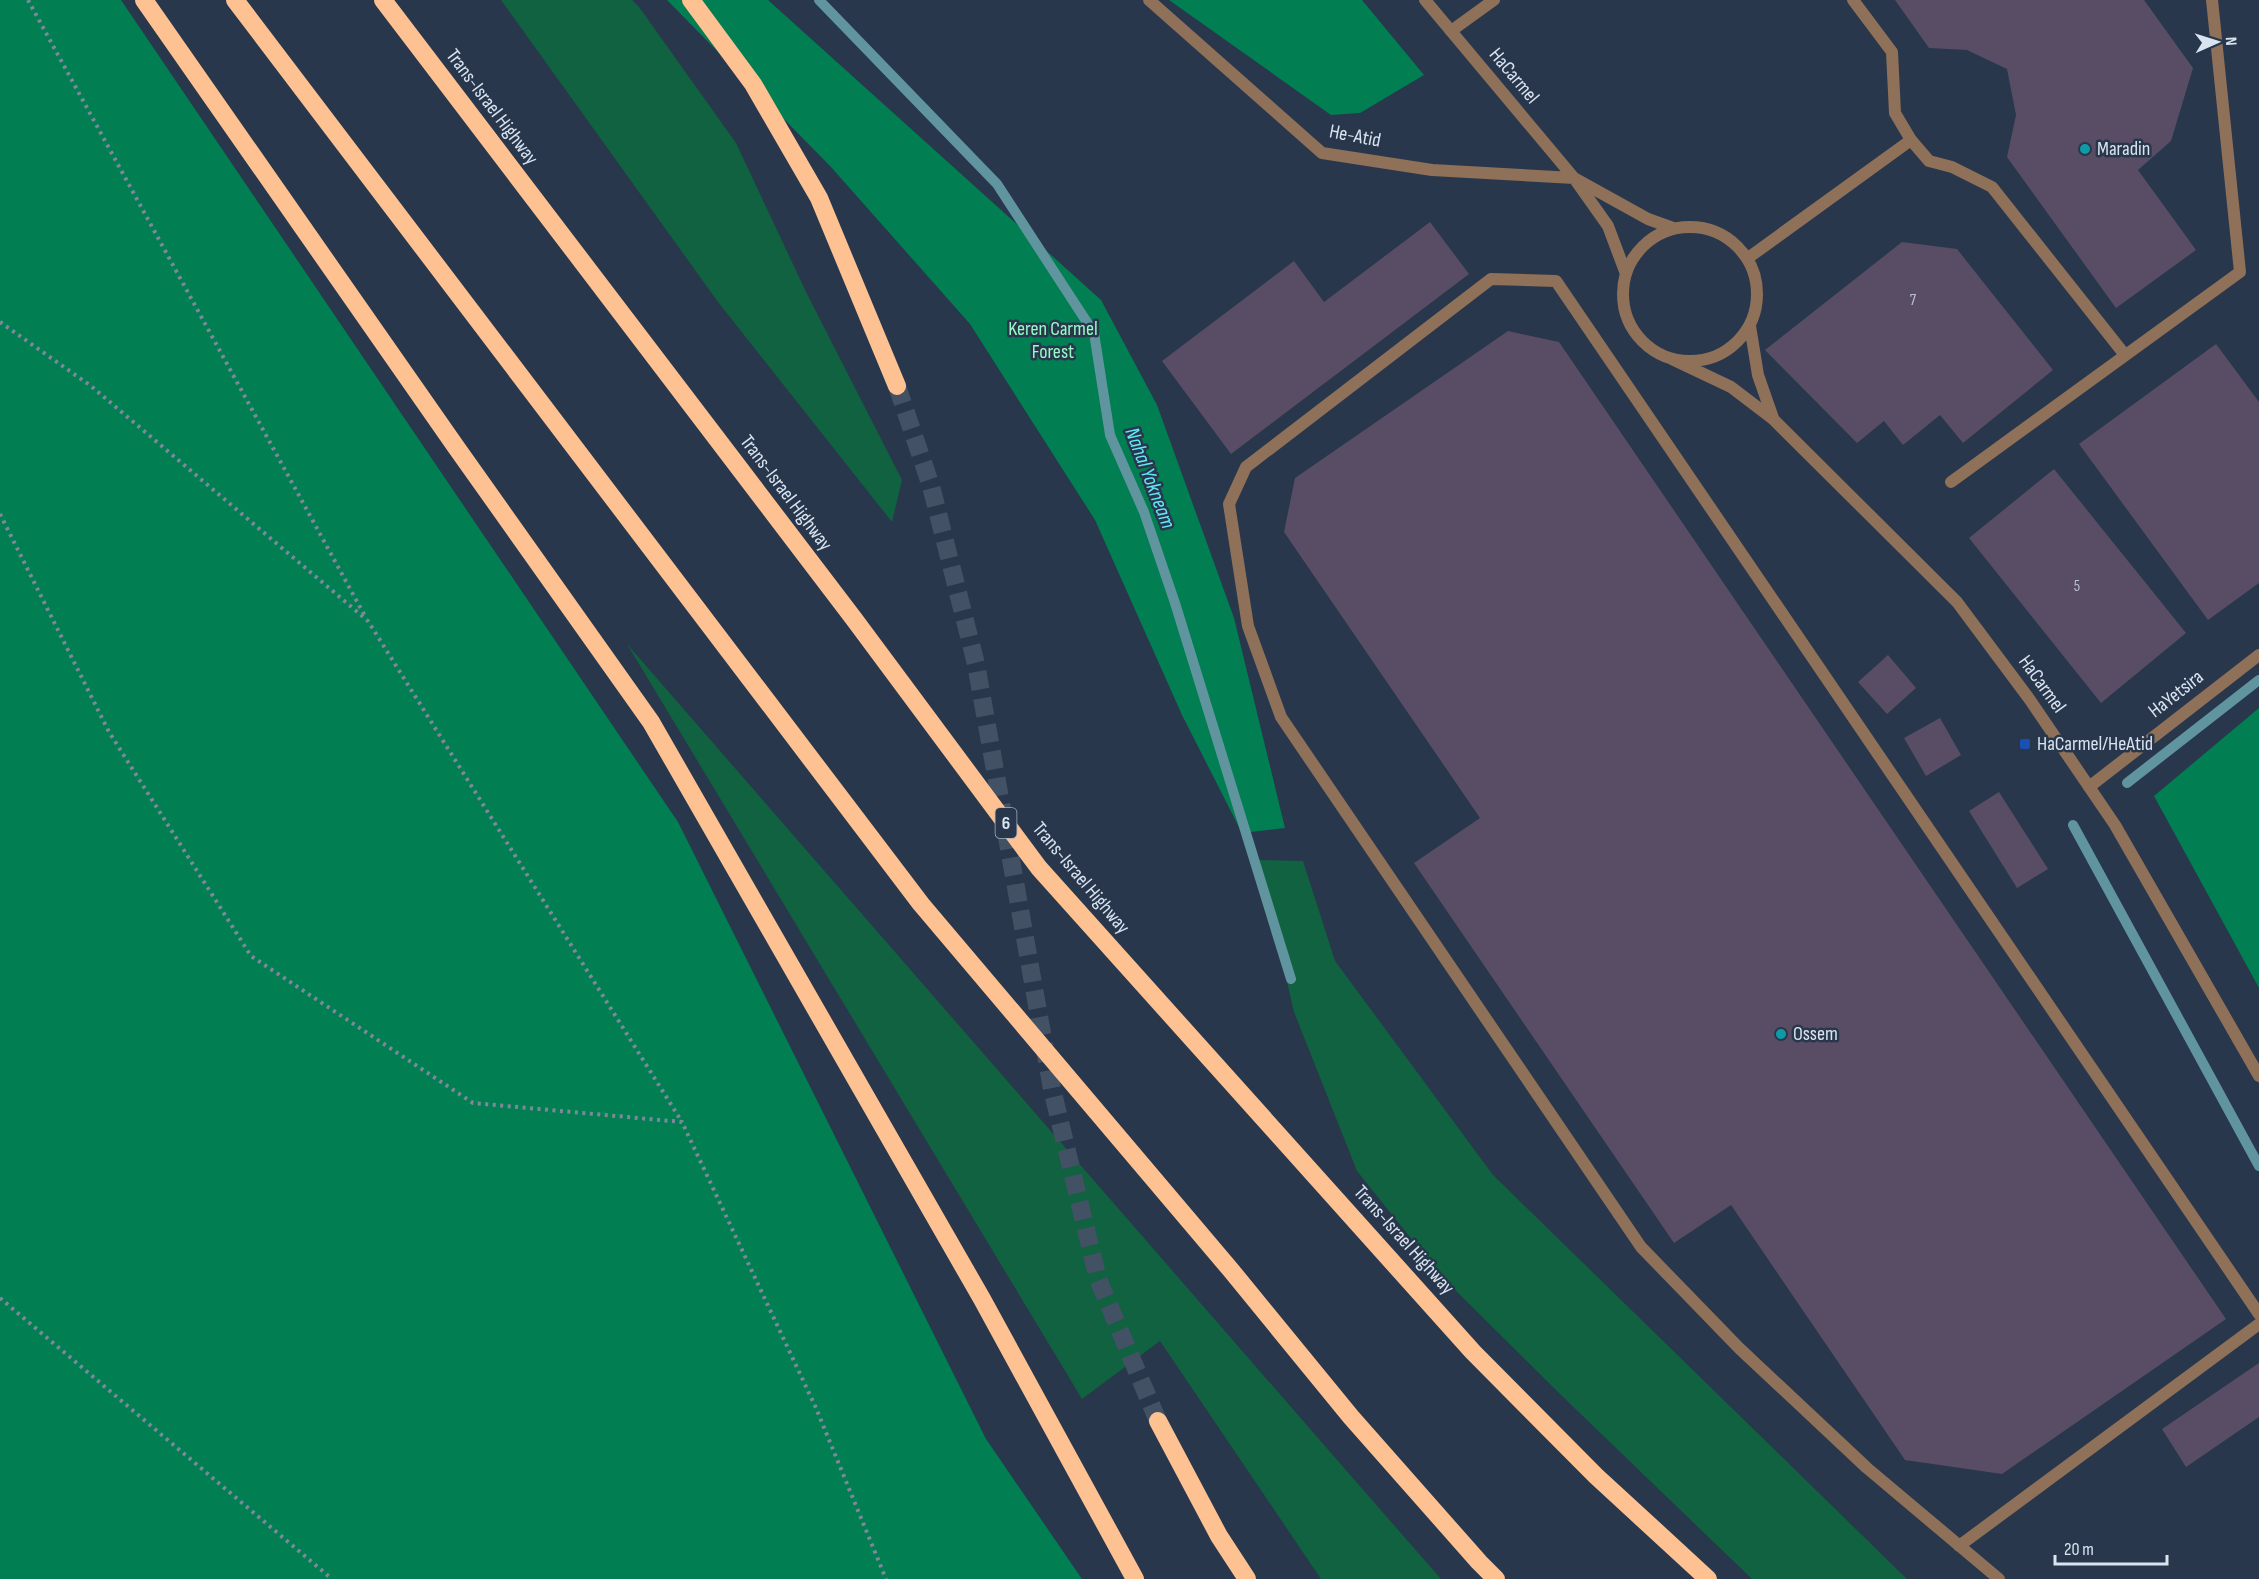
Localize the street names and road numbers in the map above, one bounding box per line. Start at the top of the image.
street label: HaCarmel [1484,43,1544,109]
street label: Trans-Israel Highway [441,44,544,170]
street label: He-Atid [1327,119,1383,153]
street label: Trans-Israel Highway [735,430,838,556]
street label: HaCarmel [2013,651,2071,717]
street label: HaYetsira [2144,665,2208,723]
road number: 6 [996,808,1016,838]
street label: Trans-Israel Highway [1027,817,1135,939]
street label: Trans-Israel Highway [1349,1180,1460,1300]

